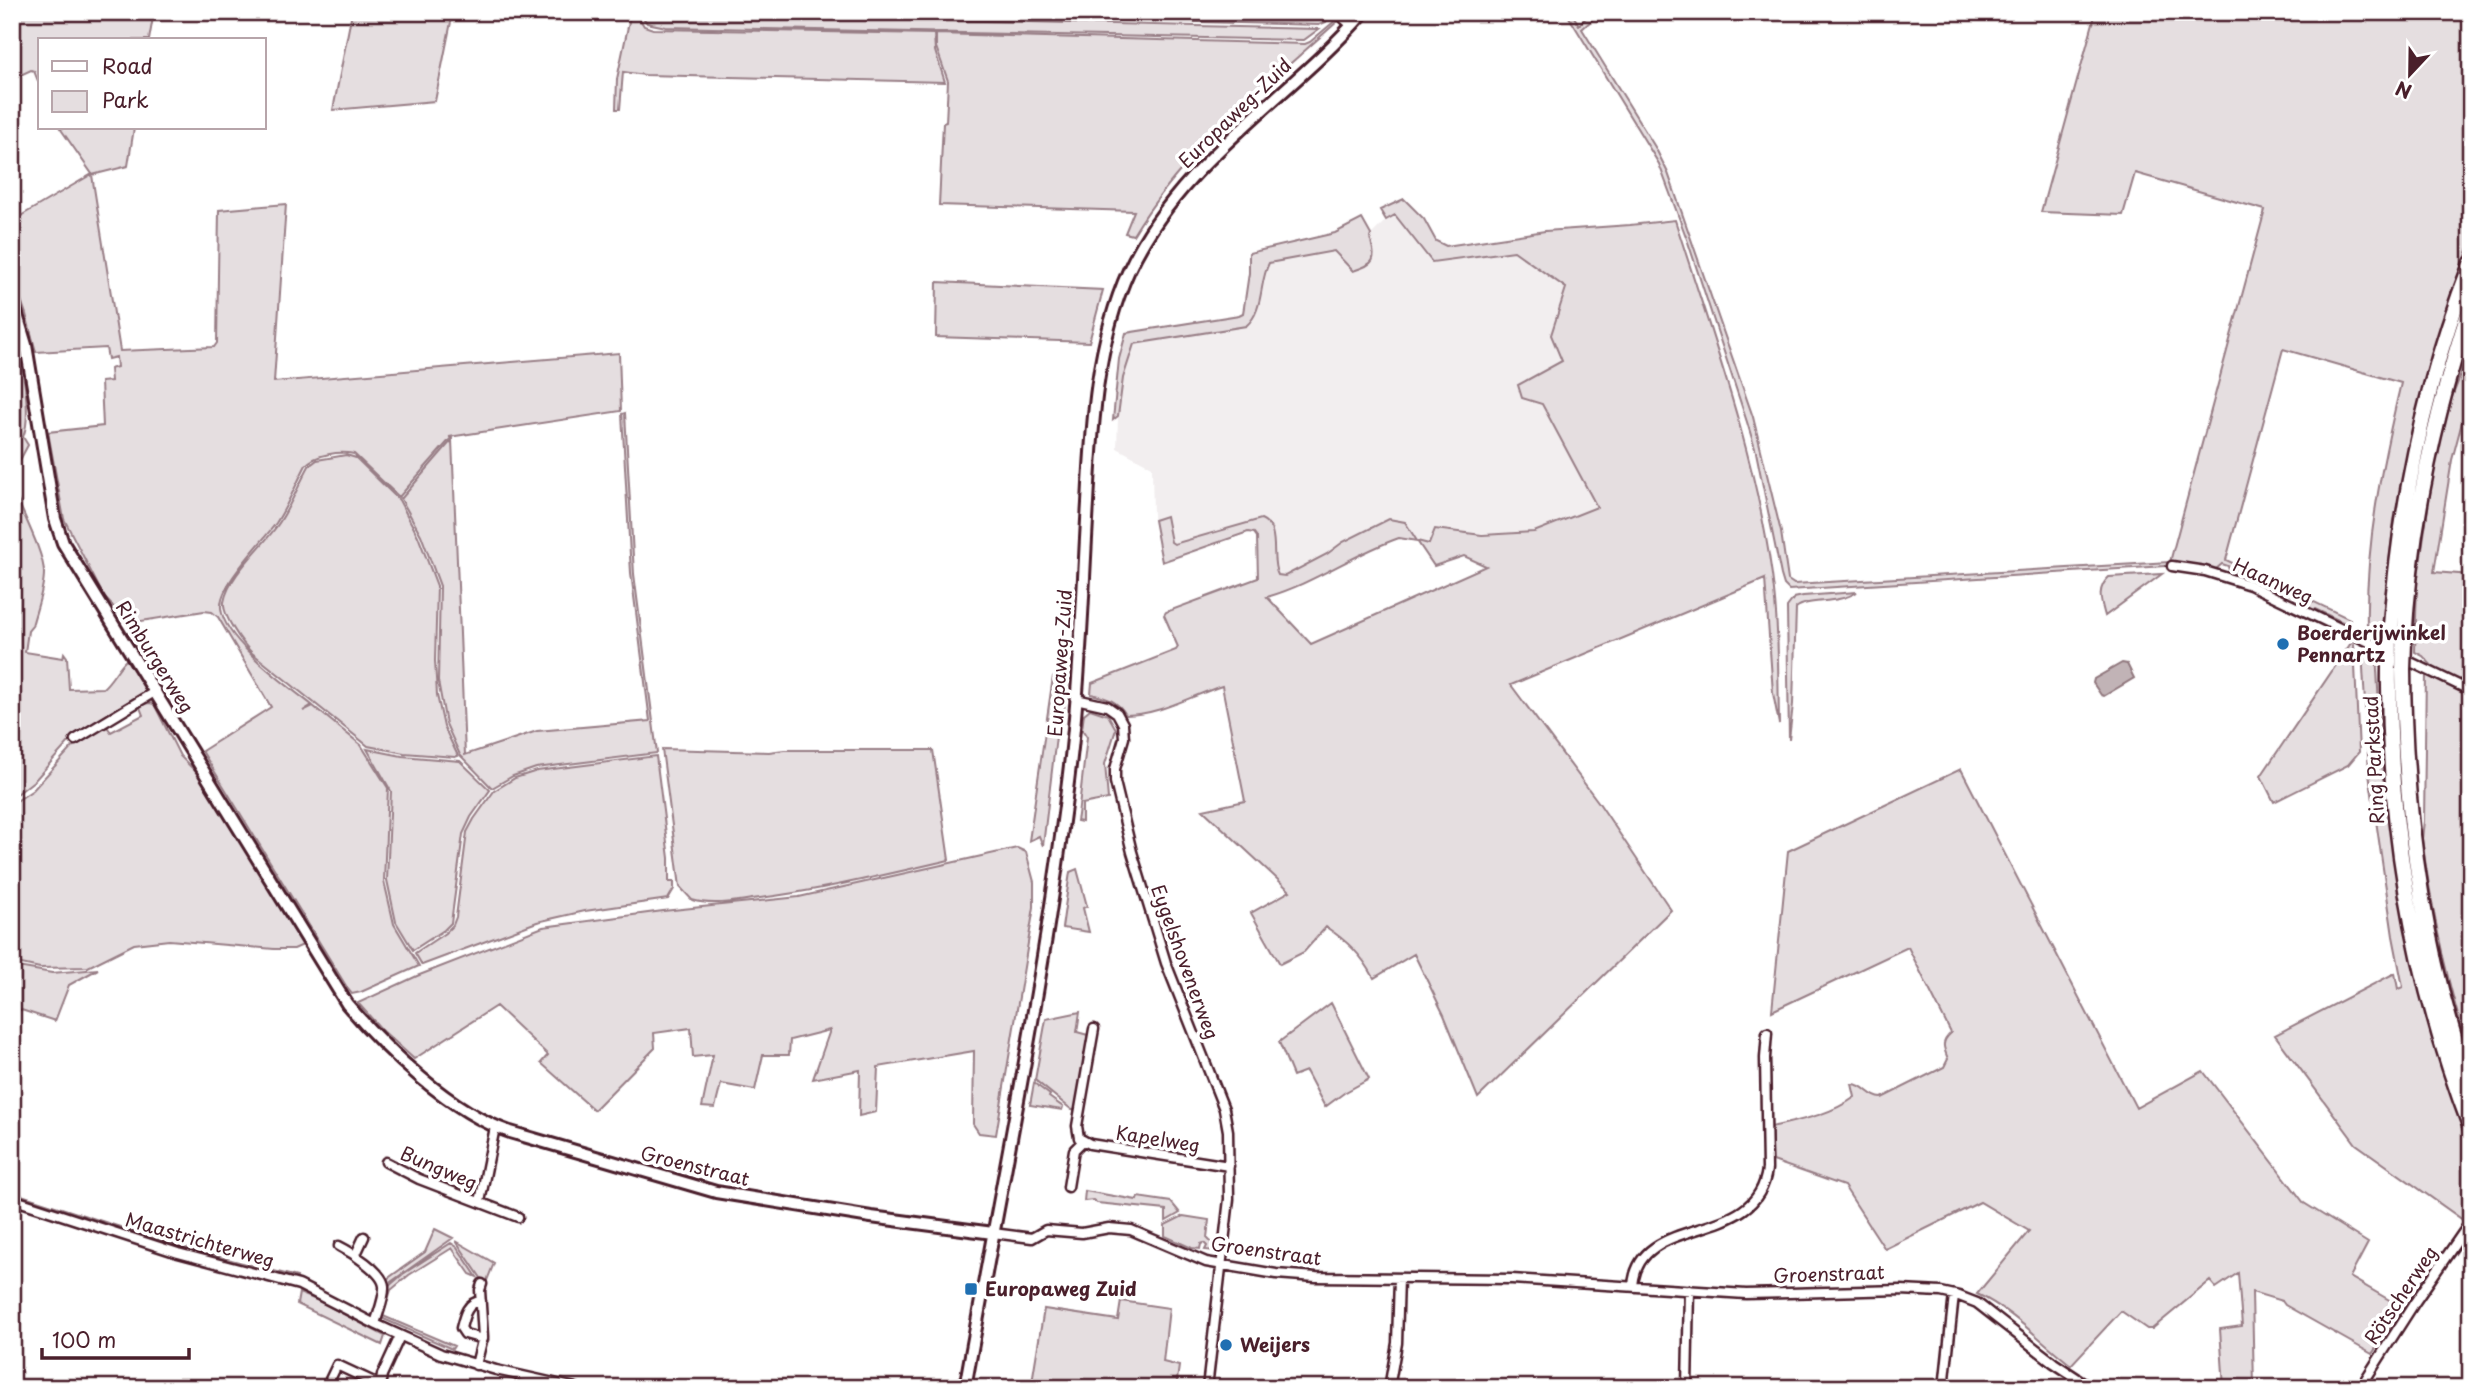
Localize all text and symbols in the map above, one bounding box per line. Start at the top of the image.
legend [38,38,266,130]
north arrow [2374,38,2444,108]
text: Road [102,49,153,81]
street label: Europaweg-Zuid [1171,51,1297,174]
text: N [2391,75,2415,106]
text: Park [102,83,149,115]
street label: Haanweg [2229,550,2318,610]
street label: Europaweg-Zuid [1040,588,1078,738]
street label: Rimburgerweg [110,595,202,718]
place label: Boerderijwinkel Pennartz [2297,618,2446,668]
marker: Boerderijwinkel Pennartz [2275,636,2291,652]
street label: Ring Parkstad [2356,695,2390,825]
street label: Eygelshovenerweg [1145,880,1227,1043]
street label: Kapelweg [1114,1118,1202,1158]
street label: Bungweg [396,1138,482,1196]
street label: Groenstraat [638,1138,753,1192]
street label: Maastrichterweg [122,1204,278,1274]
street label: Groenstraat [1209,1228,1323,1272]
street label: Rötscherweg [2357,1240,2444,1349]
street label: Groenstraat [1773,1257,1885,1289]
place label: Europaweg Zuid [985,1274,1137,1302]
marker: Europaweg Zuid [963,1281,979,1297]
scale bar [42,1316,189,1360]
text: 100 m [52,1323,116,1355]
place label: Weijers [1240,1330,1310,1358]
marker: Weijers [1218,1337,1234,1353]

